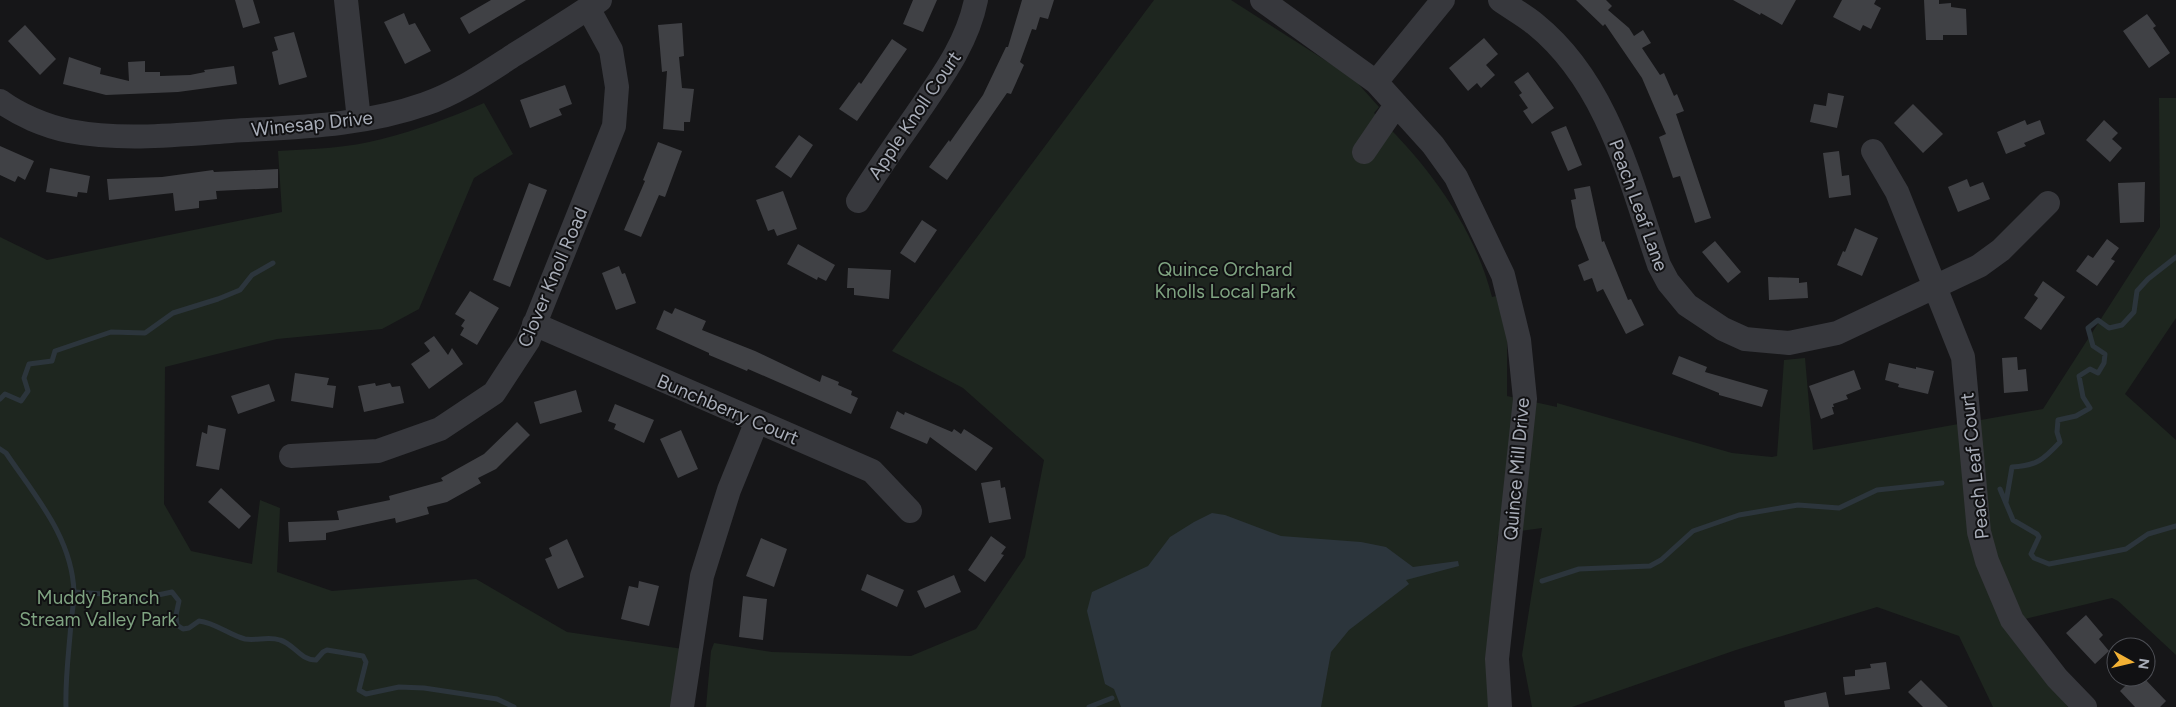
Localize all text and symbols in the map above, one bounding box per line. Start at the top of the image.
street label: Apple Knoll Court [863,47,966,184]
street label: Winesap Drive [250,106,374,141]
street label: Peach Leaf Lane [1604,136,1673,274]
street label: Clover Knoll Road [513,204,592,351]
park label: Quince Orchard Knolls Local Park [1155,258,1296,303]
street label: Bunchberry Court [654,369,802,450]
street label: Peach Leaf Court [1955,392,1994,540]
street label: Quince Mill Drive [1499,397,1534,541]
park label: Muddy Branch Stream Valley Park [19,586,178,631]
north arrow [2106,637,2156,687]
text: N [2134,657,2153,670]

